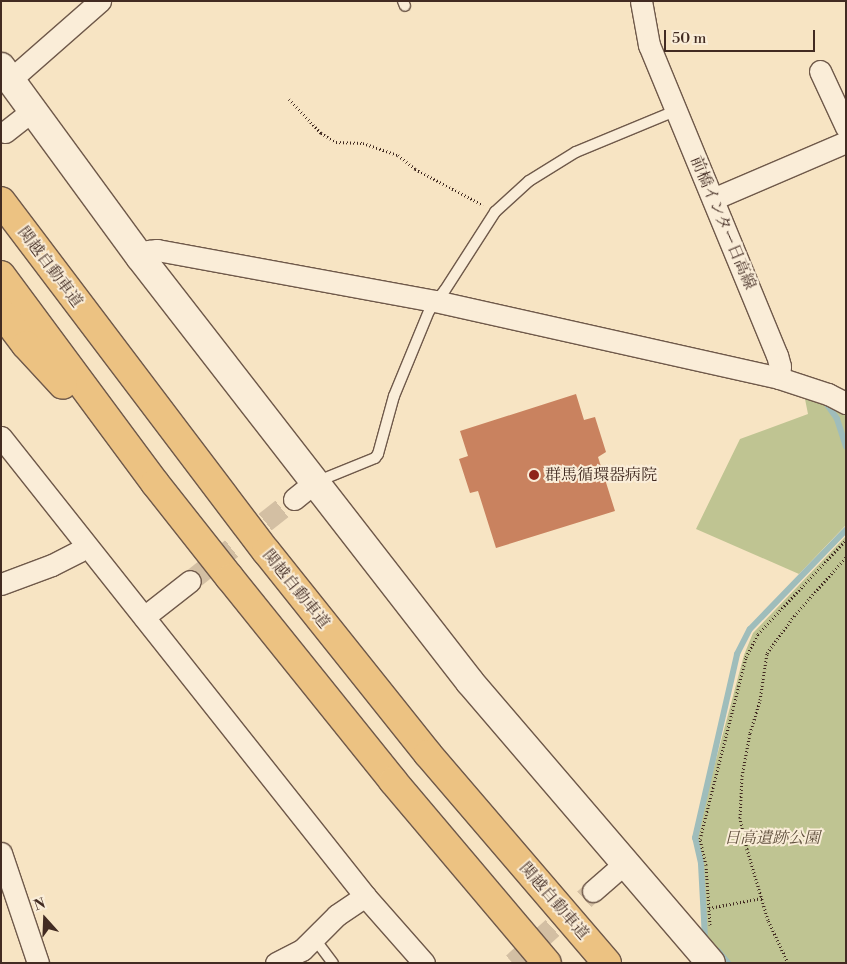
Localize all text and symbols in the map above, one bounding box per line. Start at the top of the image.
scale bar [667,20,818,52]
text: 50 m [672,29,706,48]
street label: 前橋インター日高線 [686,153,760,293]
street label: 関越自動車道 [13,223,87,311]
place label: 群馬循環器病院 [545,465,657,485]
marker: 群馬循環器病院 [527,468,541,482]
street label: 関越自動車道 [258,546,334,632]
park label: 日高遺跡公園 [724,828,820,848]
street label: 関越自動車道 [515,858,593,944]
north arrow [20,894,70,944]
text: N [32,895,48,915]

